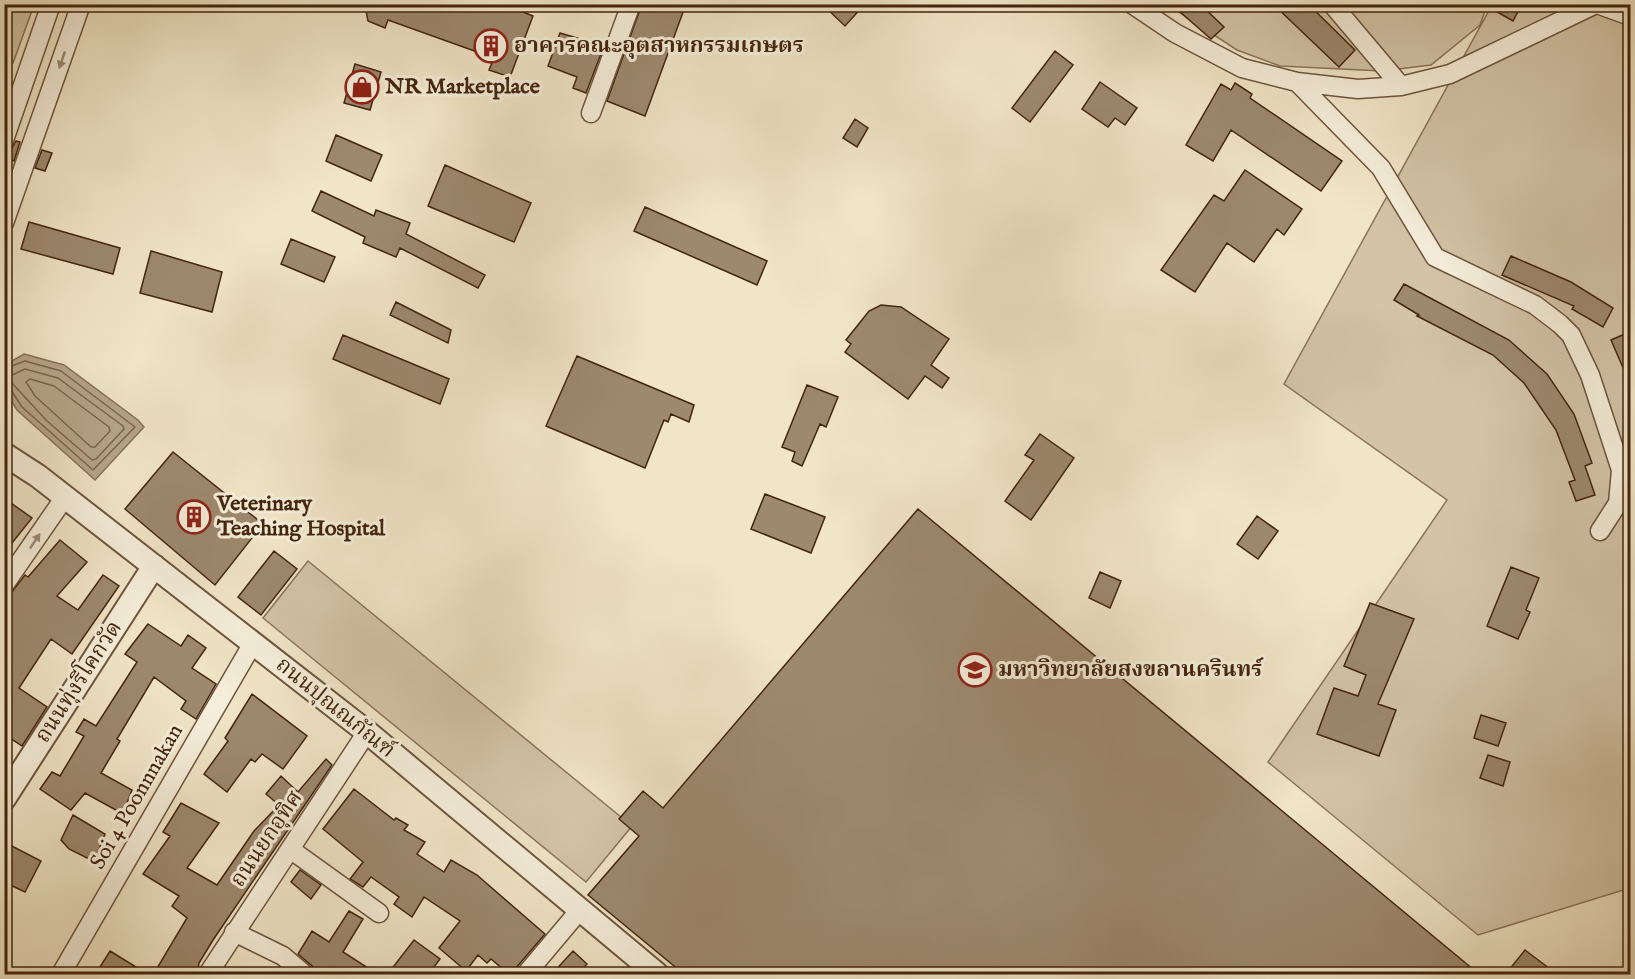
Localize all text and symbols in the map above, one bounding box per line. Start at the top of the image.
building icon: อาคารคณะอุตสาหกรรมเกษตร [473,28,509,64]
place label: อาคารคณะอุตสาหกรรมเกษตร [514,32,804,60]
one-way arrow [56,51,66,69]
shop icon: NR Marketplace [344,69,380,105]
place label: NR Marketplace [384,73,540,101]
place label: Veterinary Teaching Hospital [216,490,386,543]
building icon: Veterinary Teaching Hospital [176,499,212,535]
one-way arrow [29,533,41,549]
street label: ถนนทุ่งรีโคกวัด [27,615,129,748]
street label: ถนนปุณณกัณฑ์ [270,651,400,765]
school or university icon: มหาวิทยาลัยสงขลานครินทร์ [957,652,993,688]
place label: มหาวิทยาลัยสงขลานครินทร์ [998,656,1264,684]
street label: Soi 4 Poonnnakan [84,719,190,875]
street label: ถนนยกอุทิศ [225,785,309,893]

